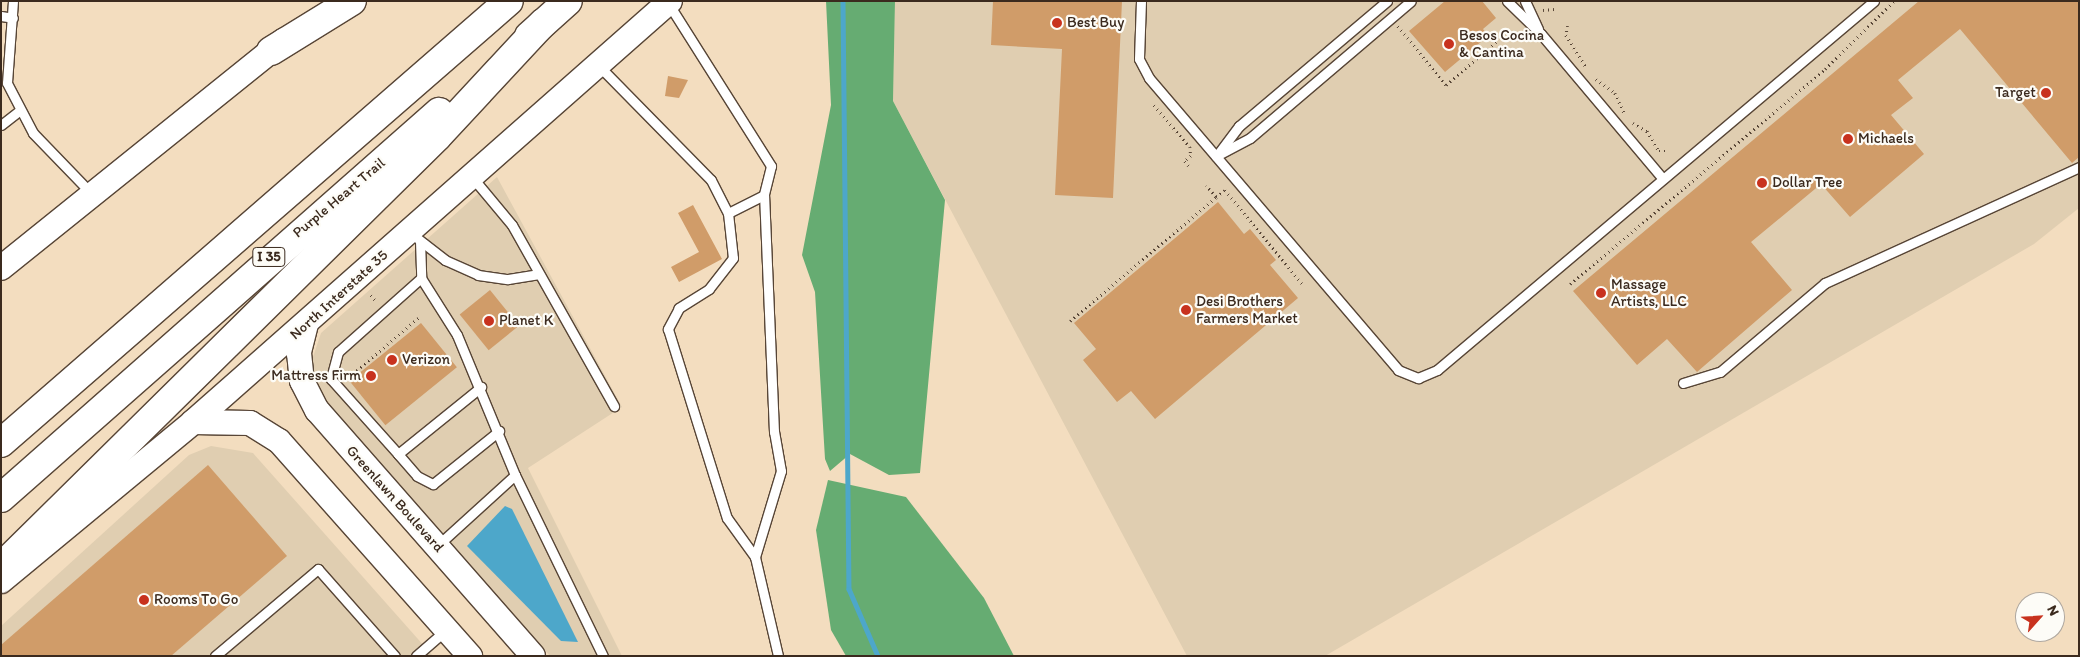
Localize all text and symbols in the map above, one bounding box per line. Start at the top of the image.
place label: Best Buy [1067,14,1124,32]
marker: Best Buy [1051,17,1063,29]
place label: Besos Cocina & Cantina [1459,26,1544,61]
marker: Besos Cocina & Cantina [1443,38,1455,50]
place label: Target [1995,84,2036,102]
marker: Target [2040,87,2052,99]
place label: Michaels [1858,130,1914,148]
marker: Michaels [1842,133,1854,145]
street label: Purple Heart Trail [290,154,388,242]
place label: Dollar Tree [1772,174,1842,192]
marker: Dollar Tree [1756,177,1768,189]
road number: I 35 [252,246,286,268]
street label: North Interstate 35 [286,246,392,344]
place label: Massage Artists, LLC [1611,275,1687,310]
marker: Massage Artists, LLC [1595,287,1607,299]
place label: Desi Brothers Farmers Market [1196,292,1298,327]
marker: Desi Brothers Farmers Market [1180,304,1192,316]
place label: Planet K [499,312,553,330]
marker: Planet K [483,315,495,327]
place label: Verizon [402,351,450,369]
marker: Verizon [386,354,398,366]
place label: Mattress Firm [271,367,361,385]
marker: Mattress Firm [365,370,377,382]
street label: Greenlawn Boulevard [342,442,448,556]
place label: Rooms To Go [154,591,237,609]
north arrow [2015,592,2065,642]
marker: Rooms To Go [138,594,150,606]
text: N [2043,603,2063,619]

